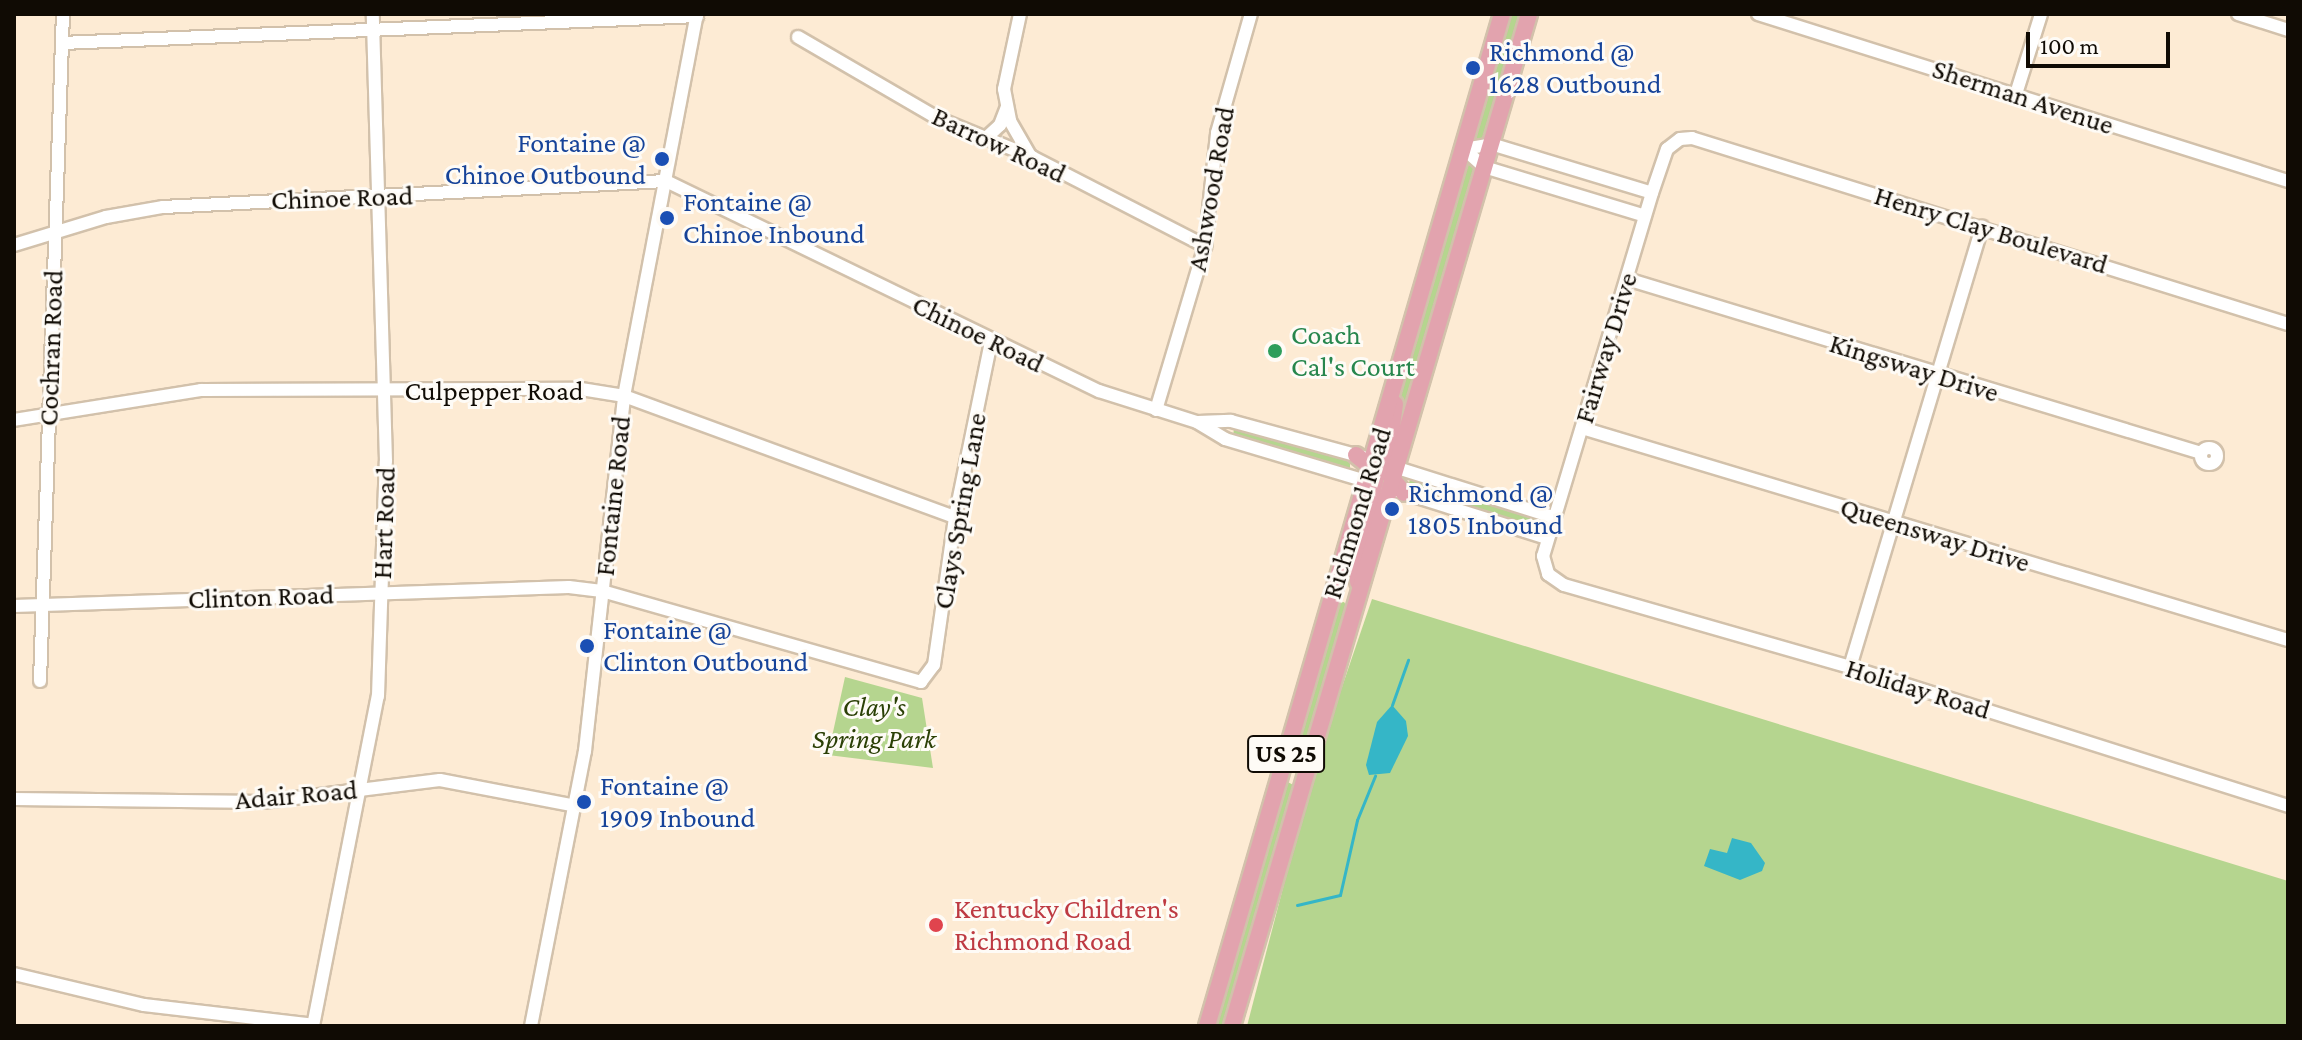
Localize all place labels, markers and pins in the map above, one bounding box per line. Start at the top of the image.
place label: Richmond @ 1628 Outbound [1489,35,1661,101]
marker: Richmond @ 1628 Outbound [1464,59,1482,77]
place label: Fontaine @ Chinoe Outbound [445,126,646,192]
marker: Fontaine @ Chinoe Outbound [653,150,671,168]
place label: Fontaine @ Chinoe Inbound [683,185,865,251]
marker: Fontaine @ Chinoe Inbound [658,209,676,227]
place label: Coach Cal's Court [1291,318,1415,384]
marker: Coach Cal's Court [1266,342,1284,360]
place label: Richmond @ 1805 Inbound [1408,476,1563,542]
marker: Richmond @ 1805 Inbound [1383,500,1401,518]
place label: Fontaine @ Clinton Outbound [603,613,808,679]
marker: Fontaine @ Clinton Outbound [578,637,596,655]
place label: Fontaine @ 1909 Inbound [600,769,755,835]
marker: Fontaine @ 1909 Inbound [575,793,593,811]
place label: Kentucky Children's Richmond Road [954,892,1179,958]
marker: Kentucky Children's Richmond Road [925,914,947,936]

